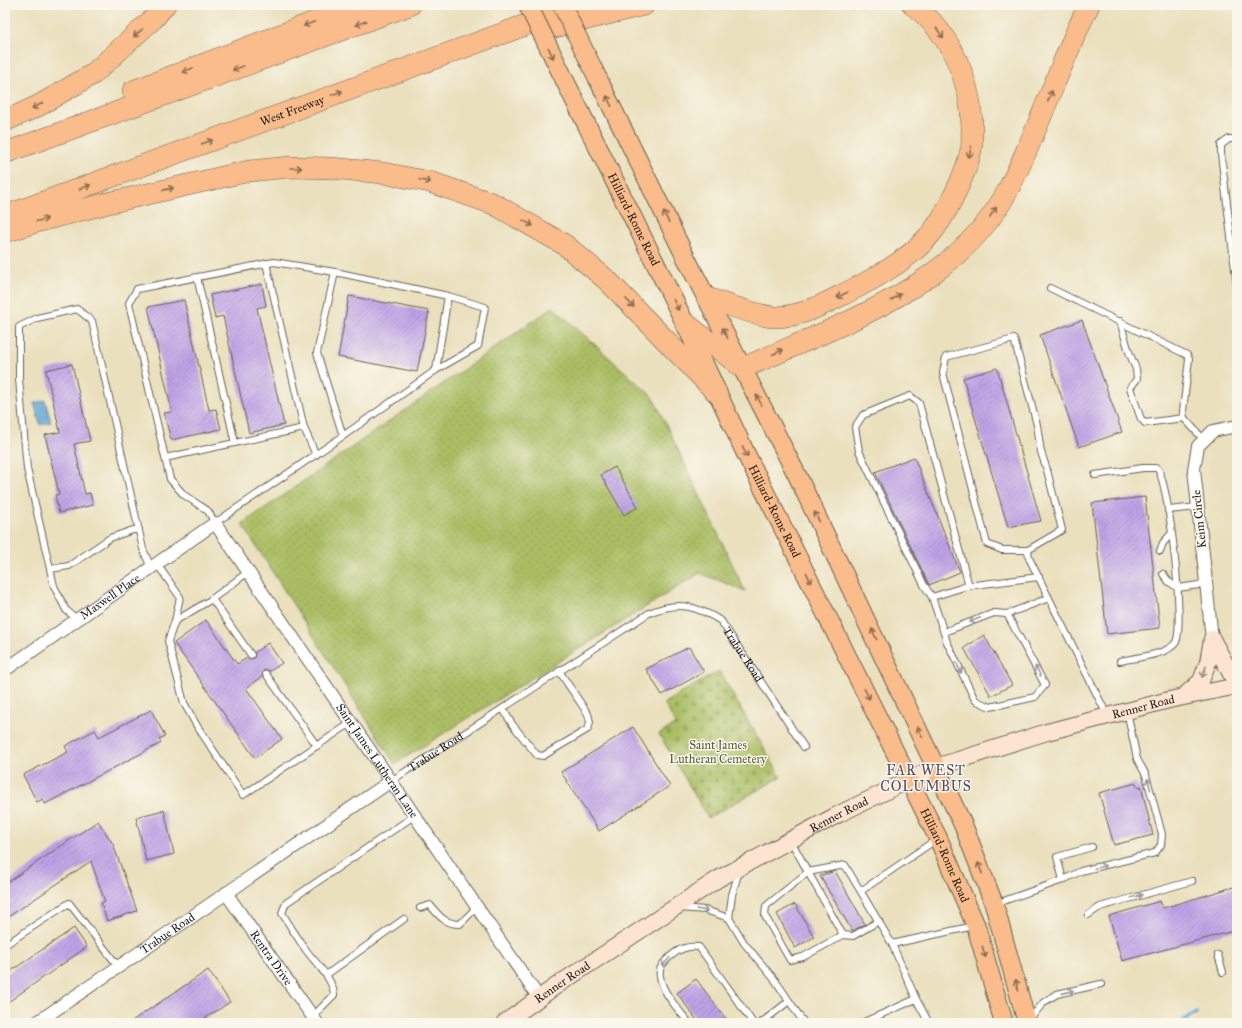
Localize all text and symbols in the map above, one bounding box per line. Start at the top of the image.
one-way arrow [303,20,315,28]
one-way arrow [355,20,367,28]
one-way arrow [936,27,944,38]
one-way arrow [133,28,143,37]
one-way arrow [548,46,555,58]
one-way arrow [232,65,245,72]
one-way arrow [182,67,194,75]
one-way arrow [330,89,342,97]
one-way arrow [1046,90,1054,102]
street label: West Freeway [258,92,327,129]
one-way arrow [605,95,612,107]
one-way arrow [31,103,43,110]
one-way arrow [200,137,212,145]
one-way arrow [965,145,973,158]
one-way arrow [289,164,302,172]
street label: Hilliard-Rome Road [605,171,662,268]
one-way arrow [418,177,431,185]
one-way arrow [78,182,90,190]
one-way arrow [161,185,174,192]
one-way arrow [989,207,997,218]
one-way arrow [662,212,669,224]
one-way arrow [35,216,48,223]
one-way arrow [522,219,534,227]
one-way arrow [836,292,848,299]
one-way arrow [890,293,902,301]
one-way arrow [625,298,634,308]
one-way arrow [673,298,680,310]
one-way arrow [721,328,728,340]
one-way arrow [772,348,784,355]
one-way arrow [755,395,762,407]
one-way arrow [742,446,749,458]
street label: Hilliard-Rome Road [746,462,804,560]
street label: Keim Circle [1189,489,1209,549]
one-way arrow [813,511,820,523]
street label: Maxwell Place [77,571,143,622]
one-way arrow [806,571,813,583]
one-way arrow [969,617,981,625]
street label: Trabue Road [720,624,766,684]
one-way arrow [870,628,877,640]
one-way arrow [956,661,963,673]
one-way arrow [1033,665,1041,677]
one-way arrow [1200,666,1208,678]
one-way arrow [864,687,871,699]
street label: Renner Road [1110,692,1176,722]
street label: Saint James Lutheran Lane [333,701,421,821]
one-way arrow [916,726,923,738]
street label: Trabue Road [405,729,466,775]
park label: Saint James Lutheran Cemetery [669,738,767,766]
district label: FAR WEST COLUMBUS [880,762,972,795]
one-way arrow [1144,778,1152,791]
street label: Renner Road [807,794,871,835]
street label: Hilliard-Rome Road [917,806,972,904]
one-way arrow [975,862,983,874]
one-way arrow [1093,862,1106,870]
one-way arrow [1130,892,1143,899]
one-way arrow [695,906,708,914]
street label: Trabue Road [137,910,197,957]
street label: Rentra Drive [247,927,295,988]
one-way arrow [981,945,988,958]
one-way arrow [662,957,671,967]
street label: Renner Road [532,959,593,1006]
one-way arrow [1013,979,1020,992]
one-way arrow [1061,987,1074,995]

